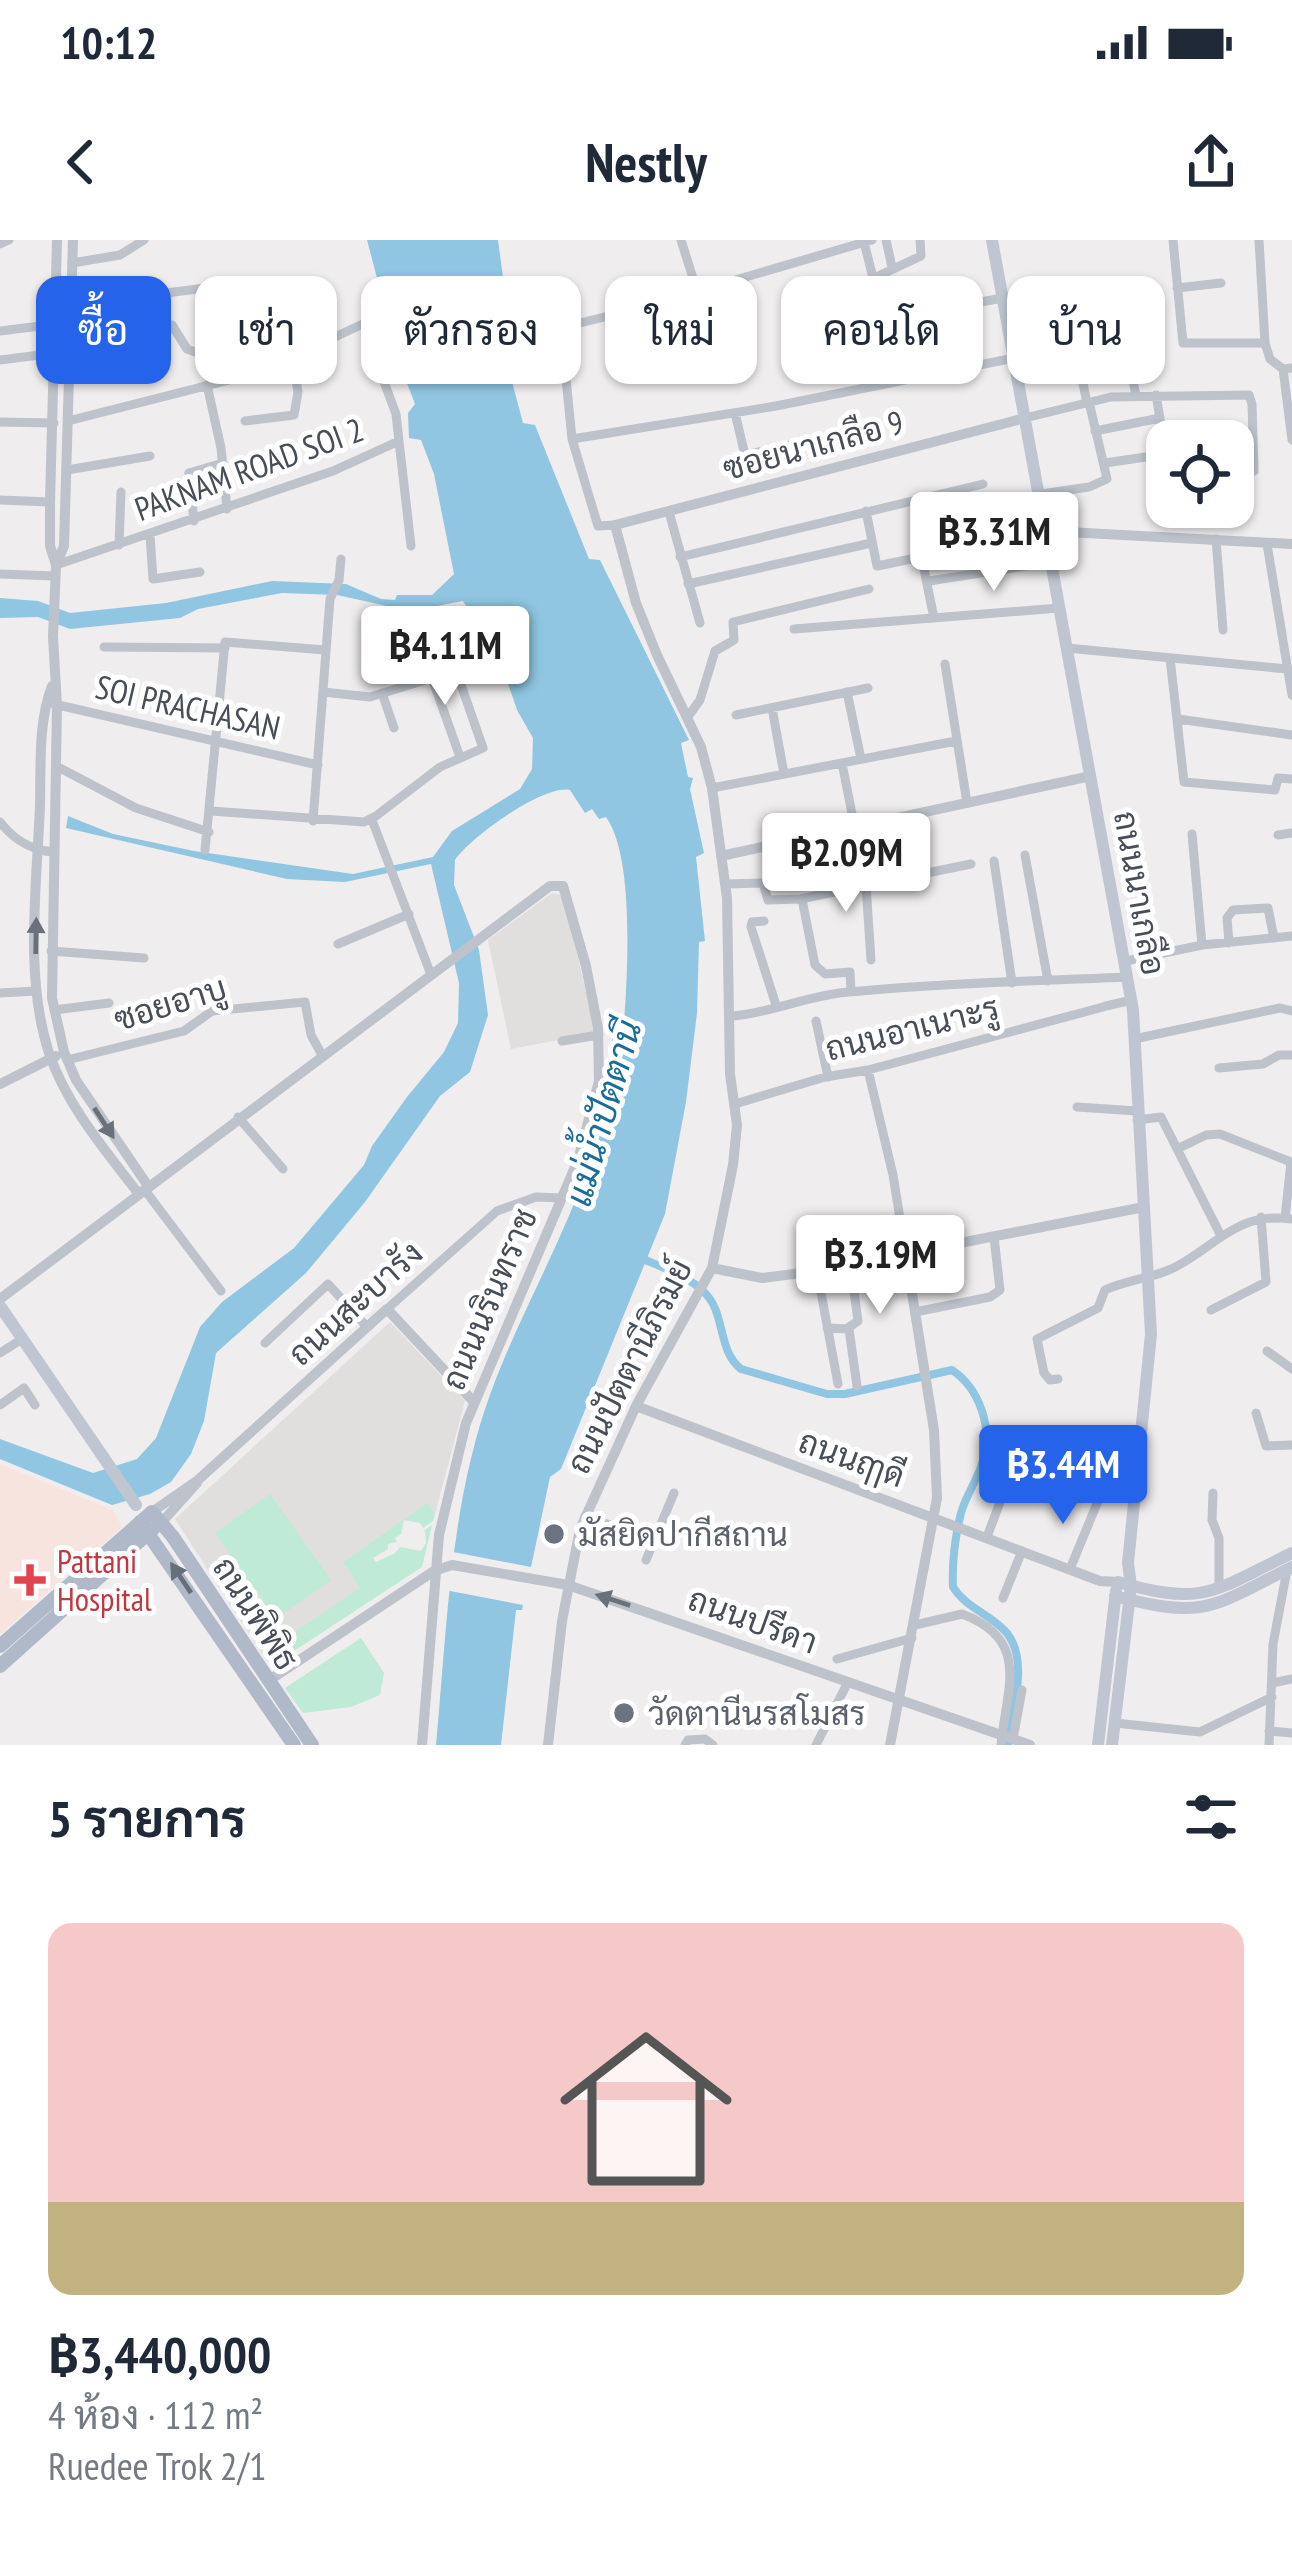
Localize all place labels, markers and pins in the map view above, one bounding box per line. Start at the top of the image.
pin: ฿3.31M [896,492,1092,594]
pin: ฿4.11M [347,606,543,708]
pin: ฿2.09M [748,813,944,915]
pin: ฿3.19M [782,1215,978,1317]
pin: ฿3.44M [965,1425,1161,1527]
place label: มัสยิดปากีสถาน [578,1512,788,1555]
marker: มัสยิดปากีสถาน [541,1521,567,1547]
place label: Pattani Hospital [57,1539,152,1620]
marker: Pattani Hospital [14,1564,46,1596]
place label: วัดตานีนรสโมสร [648,1691,866,1734]
marker: วัดตานีนรสโมสร [611,1700,637,1726]

